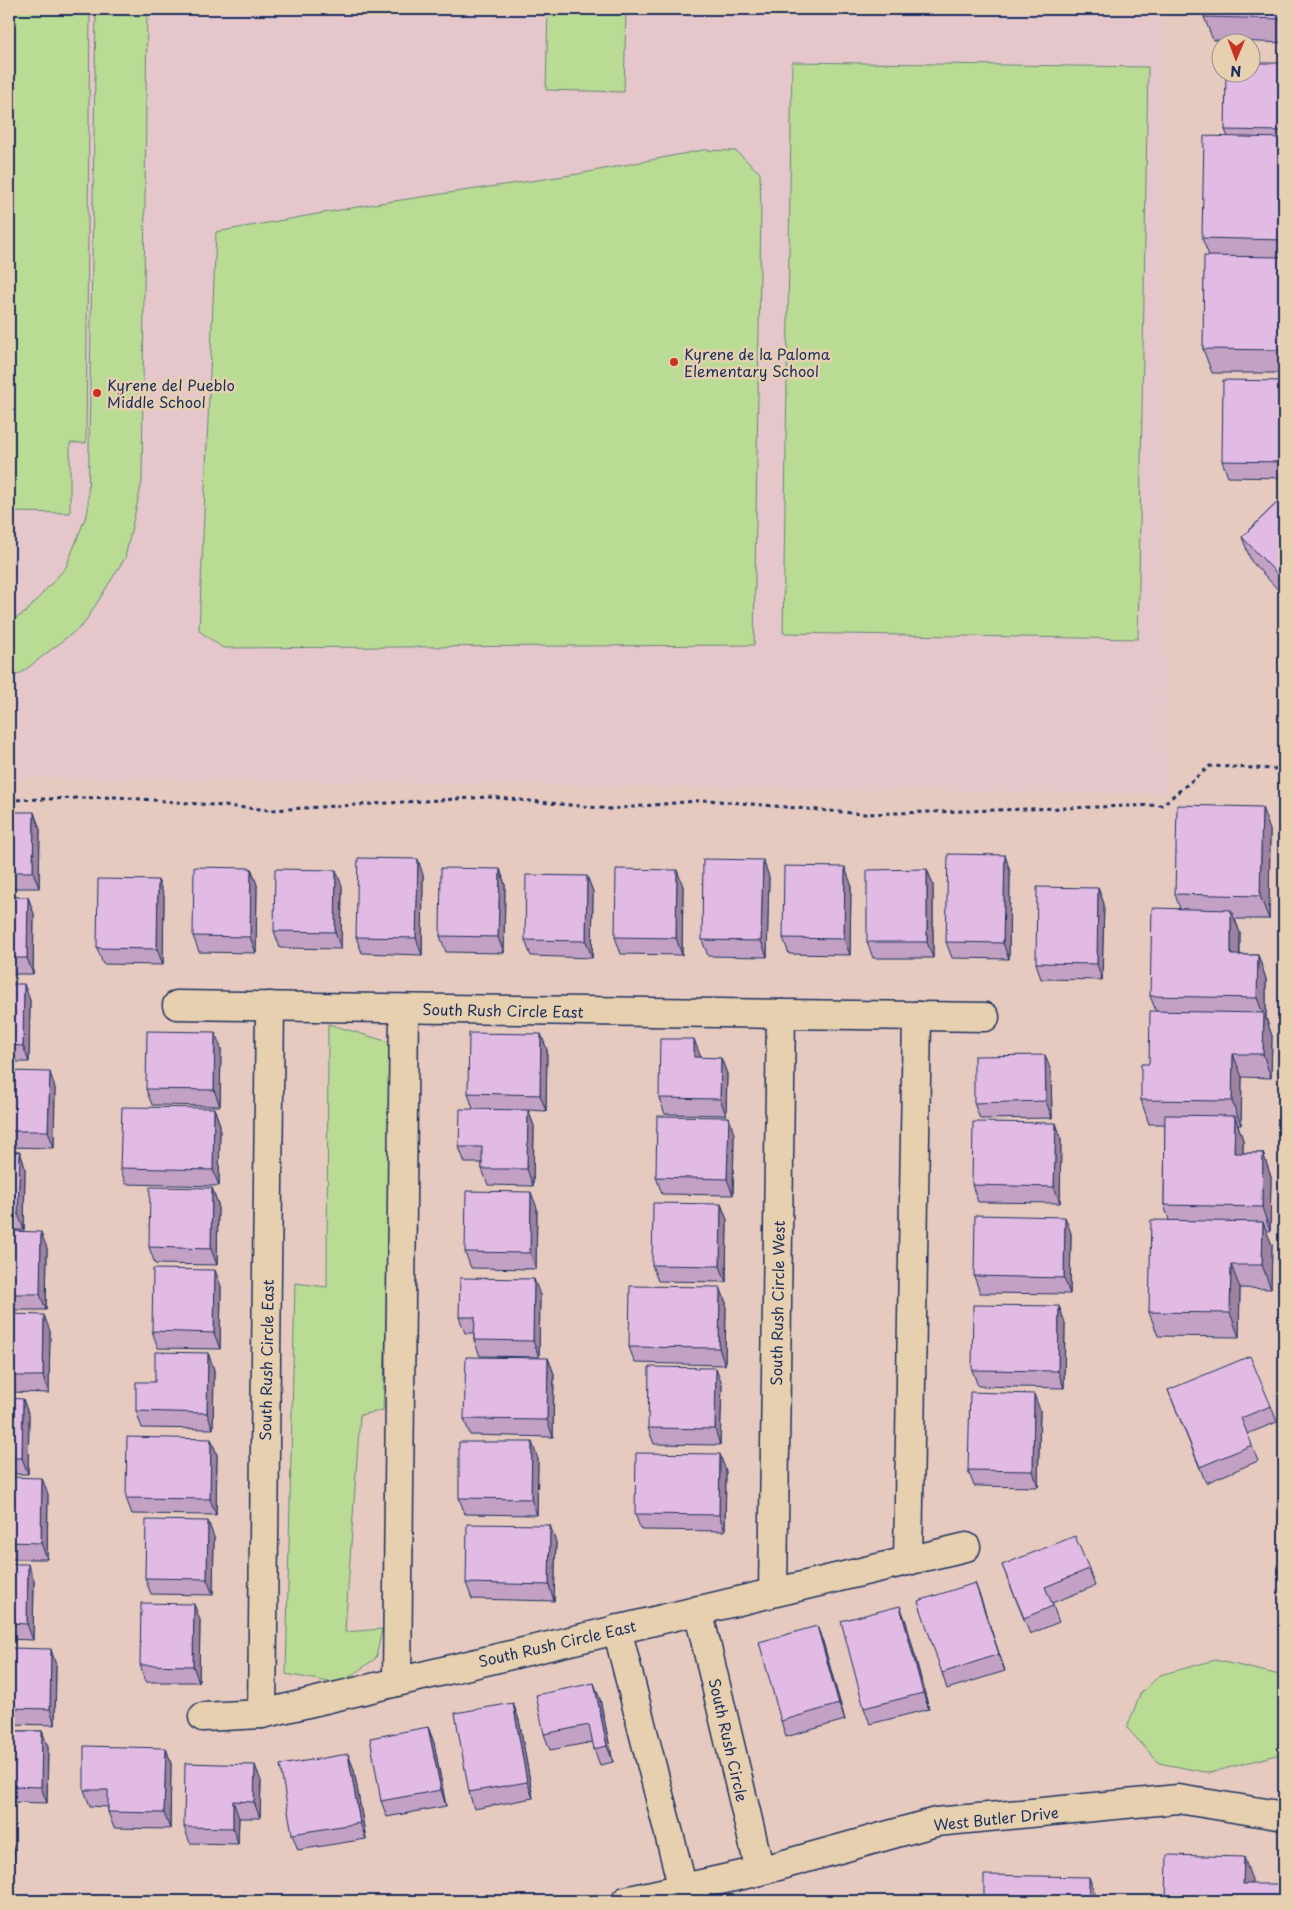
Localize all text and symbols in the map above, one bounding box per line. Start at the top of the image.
north arrow [1210,32,1260,82]
text: N [1230,61,1241,82]
place label: Kyrene de la Paloma Elementary School [684,342,831,382]
marker: Kyrene de la Paloma Elementary School [668,356,680,368]
place label: Kyrene del Pueblo Middle School [107,373,235,413]
marker: Kyrene del Pueblo Middle School [91,387,103,399]
street label: South Rush Circle East [422,997,584,1023]
street label: South Rush Circle West [764,1220,790,1386]
street label: South Rush Circle East [253,1279,279,1441]
street label: South Rush Circle East [476,1614,638,1672]
street label: South Rush Circle [704,1676,754,1804]
street label: West Butler Drive [932,1800,1060,1836]

